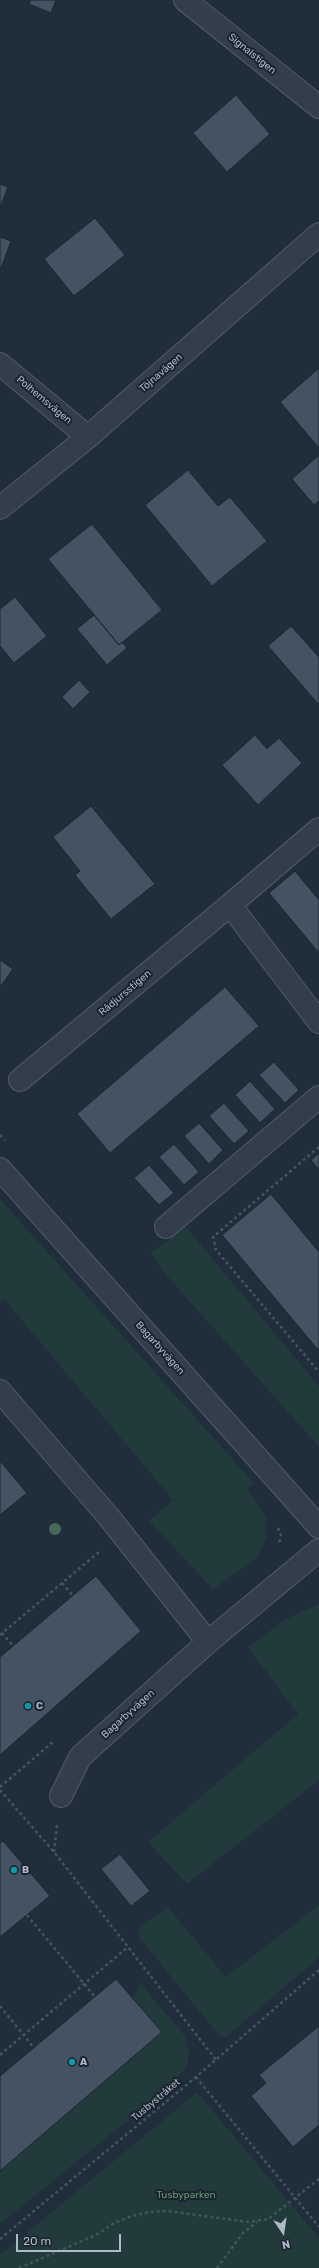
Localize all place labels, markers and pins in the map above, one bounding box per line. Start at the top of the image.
place label: C [36,1700,43,1712]
marker: C [23,1701,33,1711]
place label: B [22,1864,29,1876]
marker: B [9,1865,19,1875]
place label: A [80,2056,87,2068]
marker: A [67,2057,77,2067]

